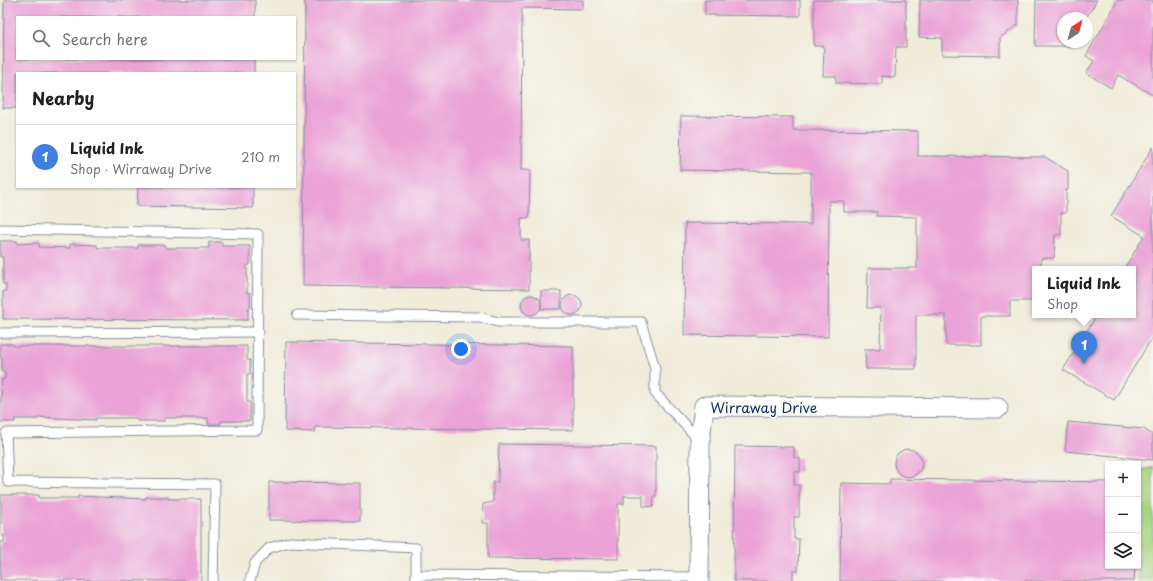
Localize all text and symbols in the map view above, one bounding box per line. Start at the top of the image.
north arrow [1057,12,1093,48]
search box [16,16,296,60]
icon: search [30,27,52,49]
text: Search here [62,27,148,50]
text: Nearby [32,85,94,111]
text: Liquid Ink [70,136,144,159]
text: 1 [42,147,48,166]
text: 210 m [241,147,280,166]
text: Shop · Wirraway Drive [70,159,212,178]
popup [1032,266,1136,318]
text: Liquid Ink [1047,271,1121,294]
text: Shop [1047,294,1078,313]
pin: 1 [1071,331,1097,364]
your location [451,339,471,359]
street label: Wirraway Drive [711,397,818,418]
map controls [1105,461,1141,569]
button: + [1105,461,1141,497]
button: − [1105,497,1141,533]
button: layers [1105,533,1141,569]

